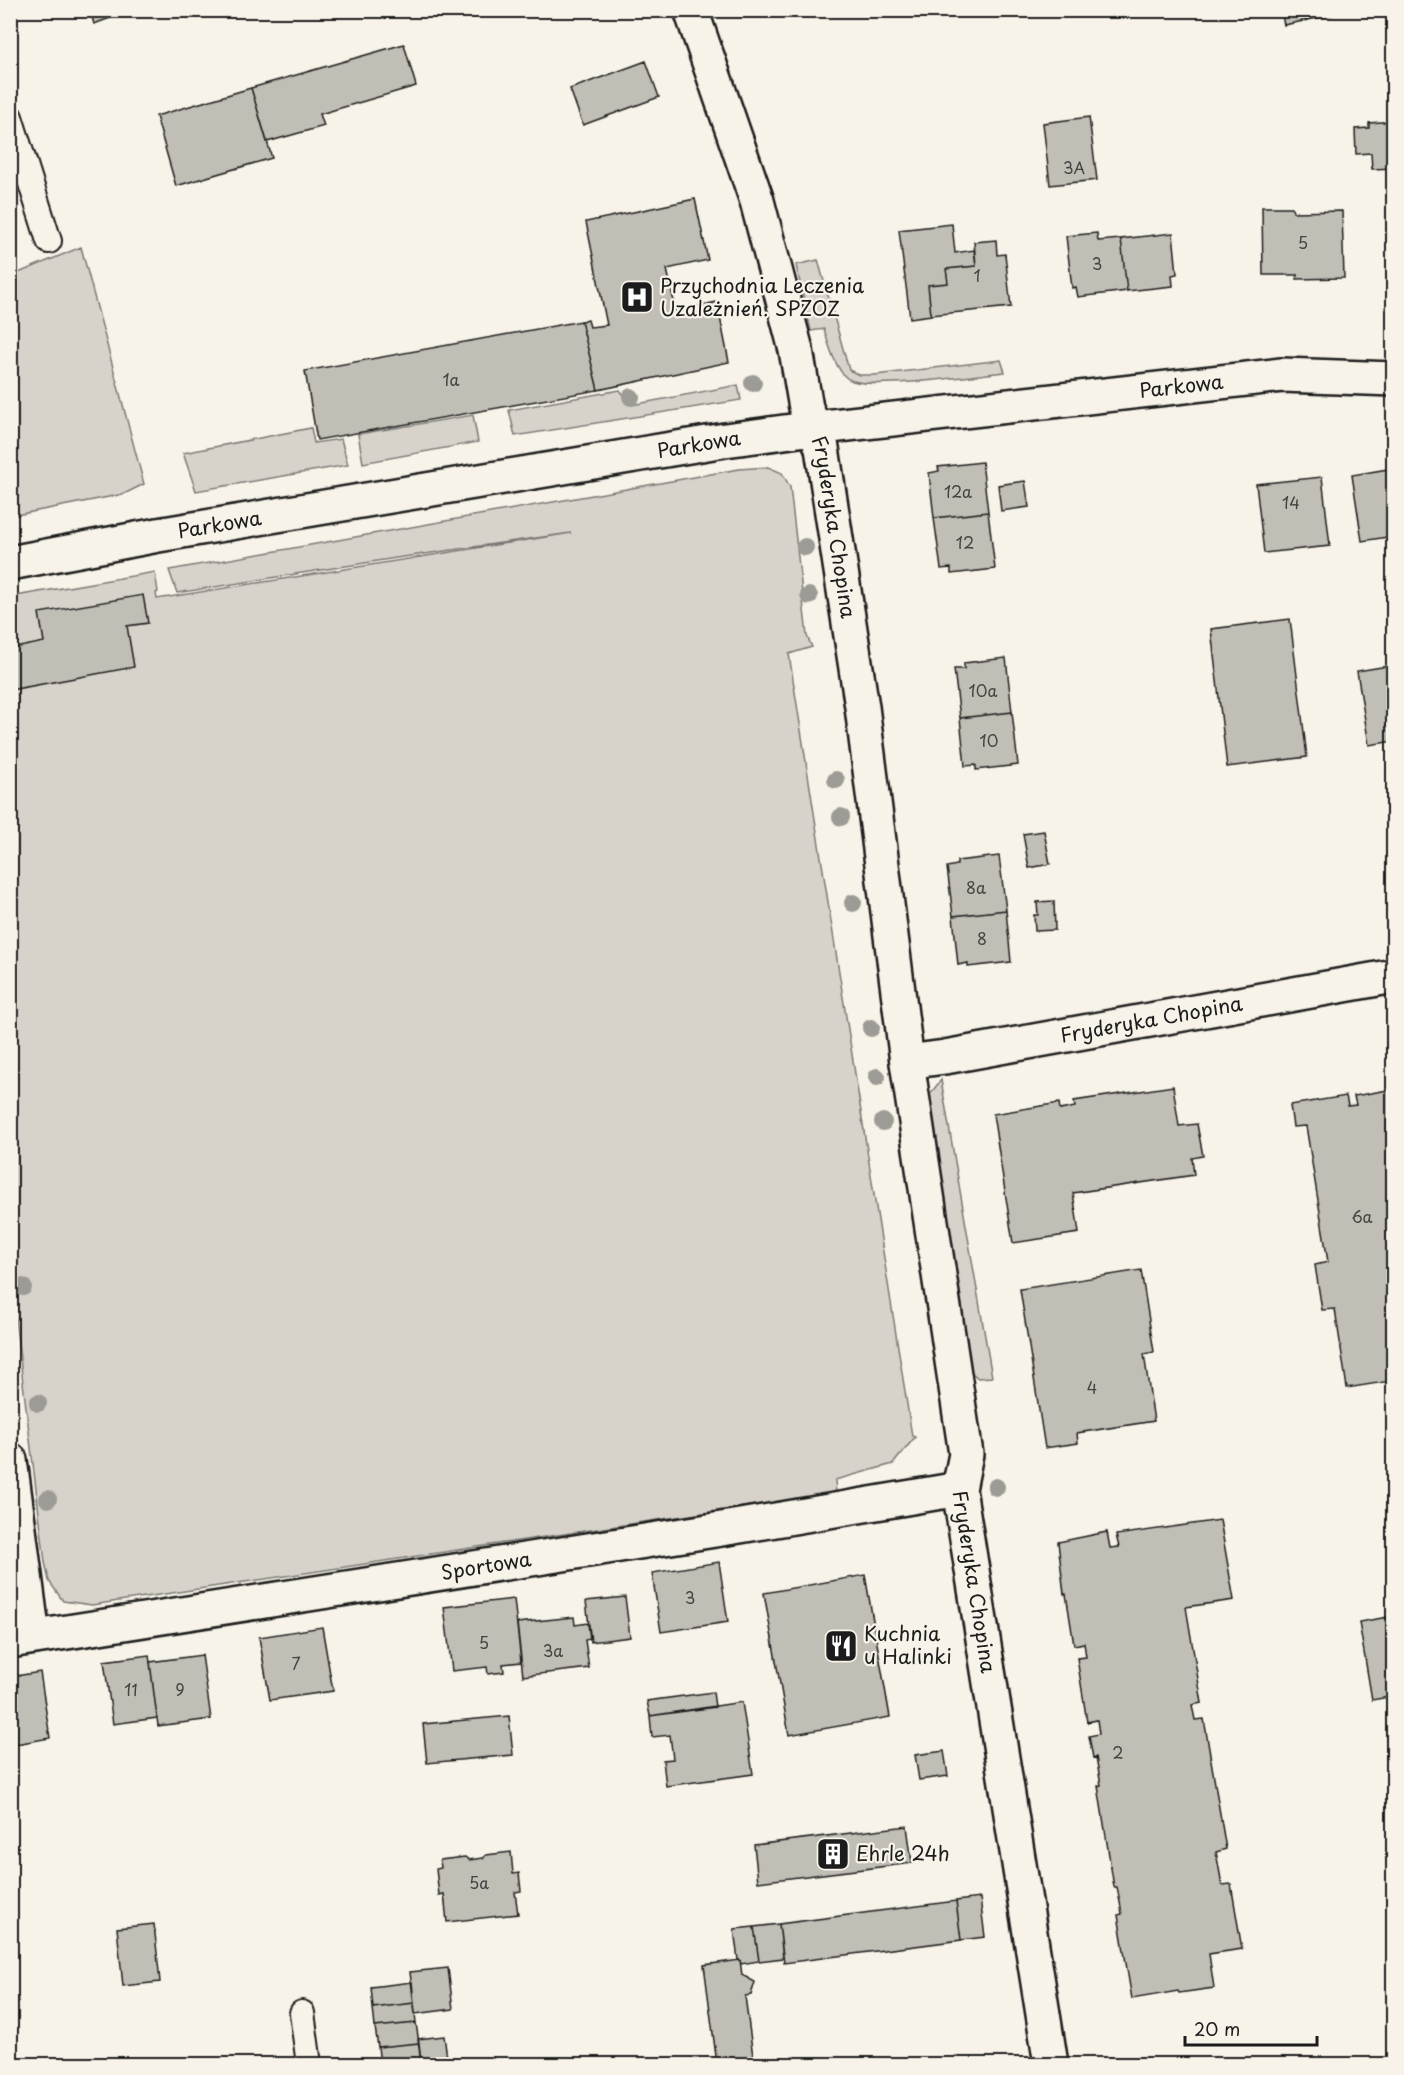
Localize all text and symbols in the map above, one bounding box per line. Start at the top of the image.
house number: 3A [1063,155,1085,179]
house number: 5 [1298,230,1308,254]
house number: 3 [1092,251,1102,275]
house number: 1 [973,263,981,287]
place label: Przychodnia Leczenia Uzależnień. SPZOZ [660,270,865,323]
hospital icon: Przychodnia Leczenia Uzależnień. SPZOZ [619,279,655,315]
street label: Parkowa [1138,366,1225,405]
house number: 1a [442,367,460,391]
street label: Parkowa [655,422,743,465]
street label: Fryderyka Chopina [804,431,864,621]
house number: 12a [944,479,972,503]
house number: 14 [1282,490,1300,514]
street label: Parkowa [175,502,264,545]
house number: 12 [956,530,974,554]
house number: 10a [969,678,997,702]
house number: 10 [980,728,998,752]
house number: 8a [966,875,986,899]
house number: 8 [977,926,987,950]
street label: Fryderyka Chopina [1058,988,1245,1050]
house number: 6a [1351,1204,1373,1228]
house number: 4 [1087,1375,1097,1399]
street label: Fryderyka Chopina [945,1488,1004,1676]
street label: Sportowa [439,1543,534,1587]
house number: 3 [685,1585,695,1609]
place label: Kuchnia u Halinki [864,1618,952,1671]
restaurant icon: Kuchnia u Halinki [823,1628,859,1664]
house number: 5 [479,1630,489,1654]
house number: 3a [543,1638,563,1662]
house number: 7 [291,1651,301,1675]
house number: 11 [124,1677,138,1701]
house number: 9 [175,1677,185,1701]
house number: 2 [1112,1740,1124,1764]
building icon: Ehrle 24h [815,1836,851,1872]
place label: Ehrle 24h [856,1838,950,1868]
house number: 5a [469,1870,489,1894]
scale bar [1185,2009,1317,2047]
text: 20 m [1194,2015,1240,2042]

